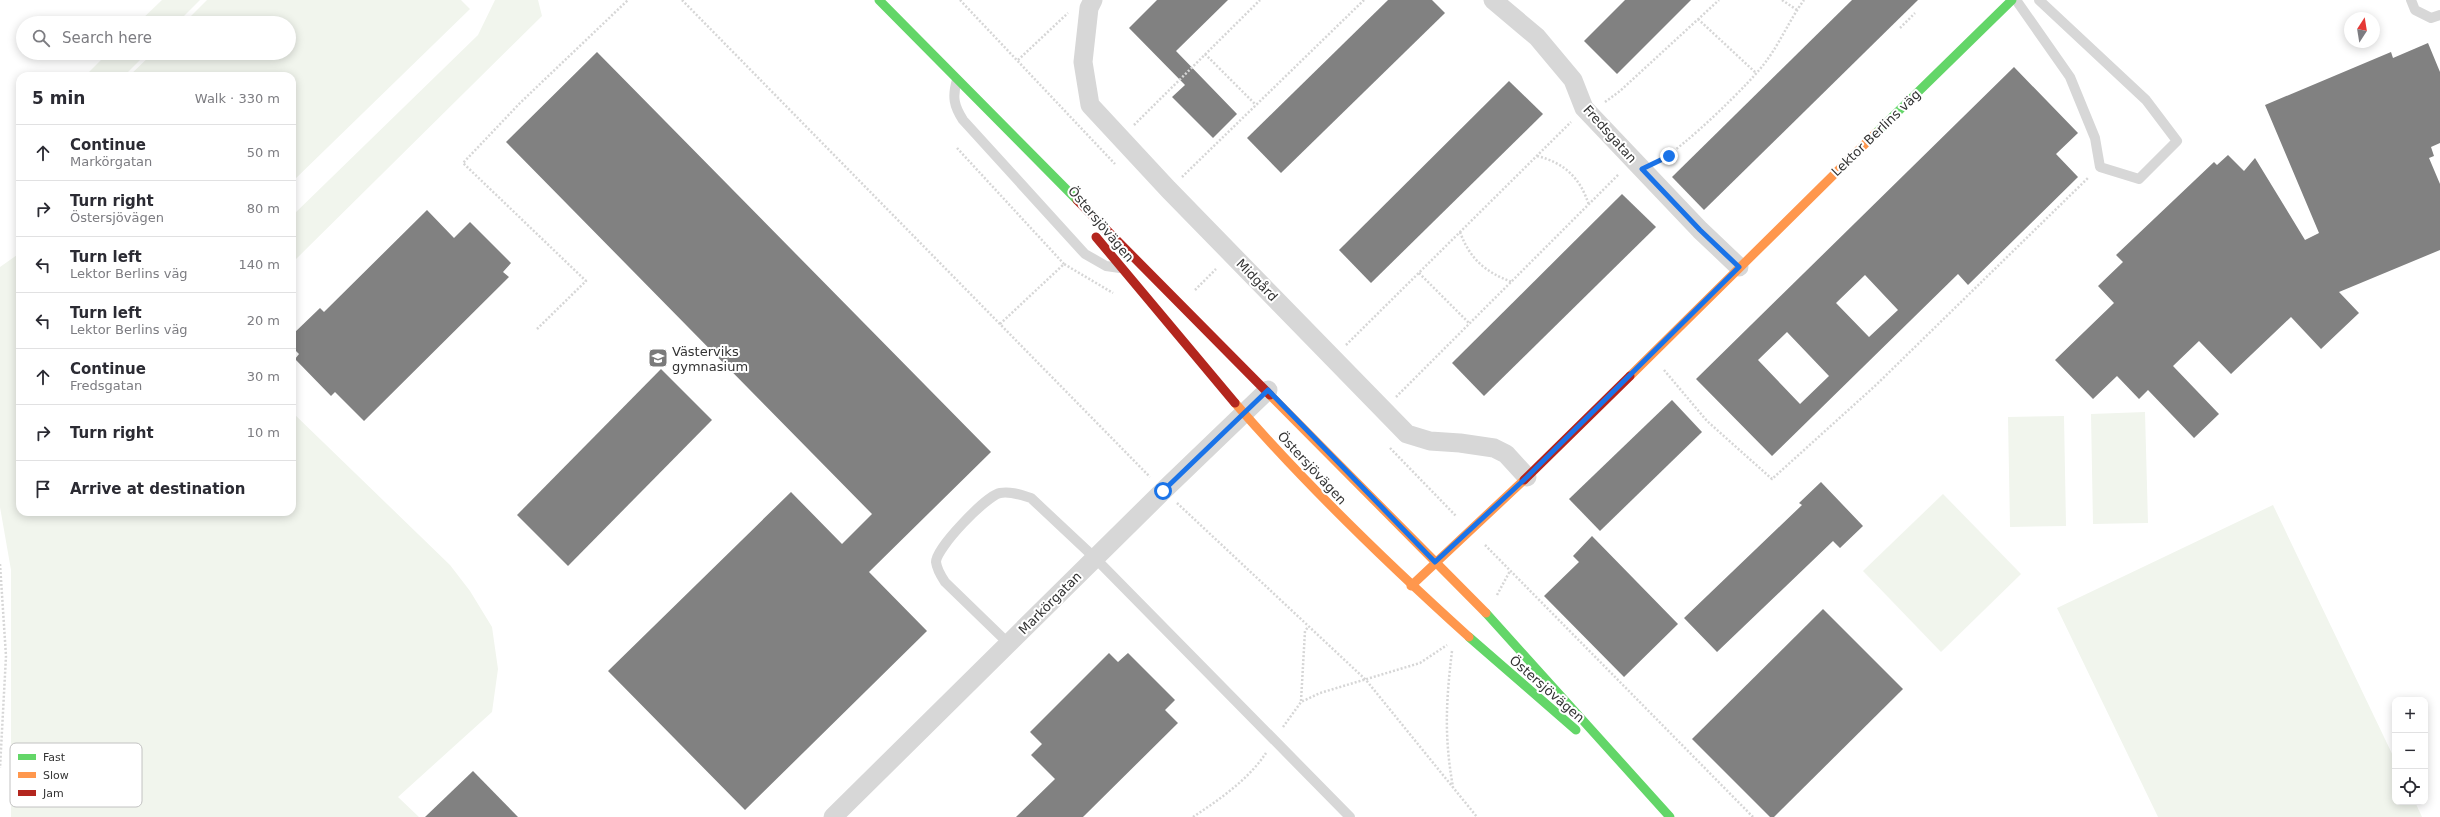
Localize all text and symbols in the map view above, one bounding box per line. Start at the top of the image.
north arrow [2344,12,2380,48]
search box [16,16,296,60]
icon: search [30,27,52,49]
text: Search here [62,29,152,47]
street label: Lektor Berlins väg [1828,87,1924,179]
text: 5 min [32,88,85,108]
text: Walk · 330 m [195,91,280,106]
street label: Fredsgatan [1580,102,1640,166]
text: Continue [70,136,146,154]
icon: ahead [32,142,54,164]
text: 50 m [247,145,280,160]
route end [1660,147,1678,165]
text: Markörgatan [70,154,152,169]
street label: Östersjövägen [1065,183,1138,265]
text: Turn right [70,192,154,210]
icon: right [32,198,54,220]
text: 80 m [247,201,280,216]
text: Östersjövägen [70,210,164,225]
text: Turn left [70,248,142,266]
icon: left [32,254,54,276]
street label: Midgård [1233,256,1281,304]
text: 140 m [238,257,280,272]
text: Lektor Berlins väg [70,266,188,281]
text: Turn left [70,304,142,322]
icon: left [32,310,54,332]
text: 20 m [247,313,280,328]
text: Lektor Berlins väg [70,322,188,337]
place label: Västerviks gymnasium [672,344,748,374]
school or university icon: Västerviks gymnasium [647,347,669,369]
text: Continue [70,360,146,378]
icon: ahead [32,366,54,388]
text: 30 m [247,369,280,384]
text: Fredsgatan [70,378,142,393]
icon: right [32,422,54,444]
text: Turn right [70,424,154,442]
text: 10 m [247,425,280,440]
street label: Östersjövägen [1274,428,1350,507]
icon: arrive [32,478,54,500]
text: Arrive at destination [70,480,245,498]
route start [1154,482,1172,500]
street label: Markörgatan [1016,569,1084,637]
street label: Östersjövägen [1507,652,1588,725]
map controls [2392,697,2428,805]
button: + [2392,697,2428,733]
button: − [2392,733,2428,769]
legend [10,743,142,807]
text: Fast [43,751,66,764]
text: Slow [43,769,69,782]
button: locate [2392,769,2428,805]
text: Jam [42,787,64,800]

